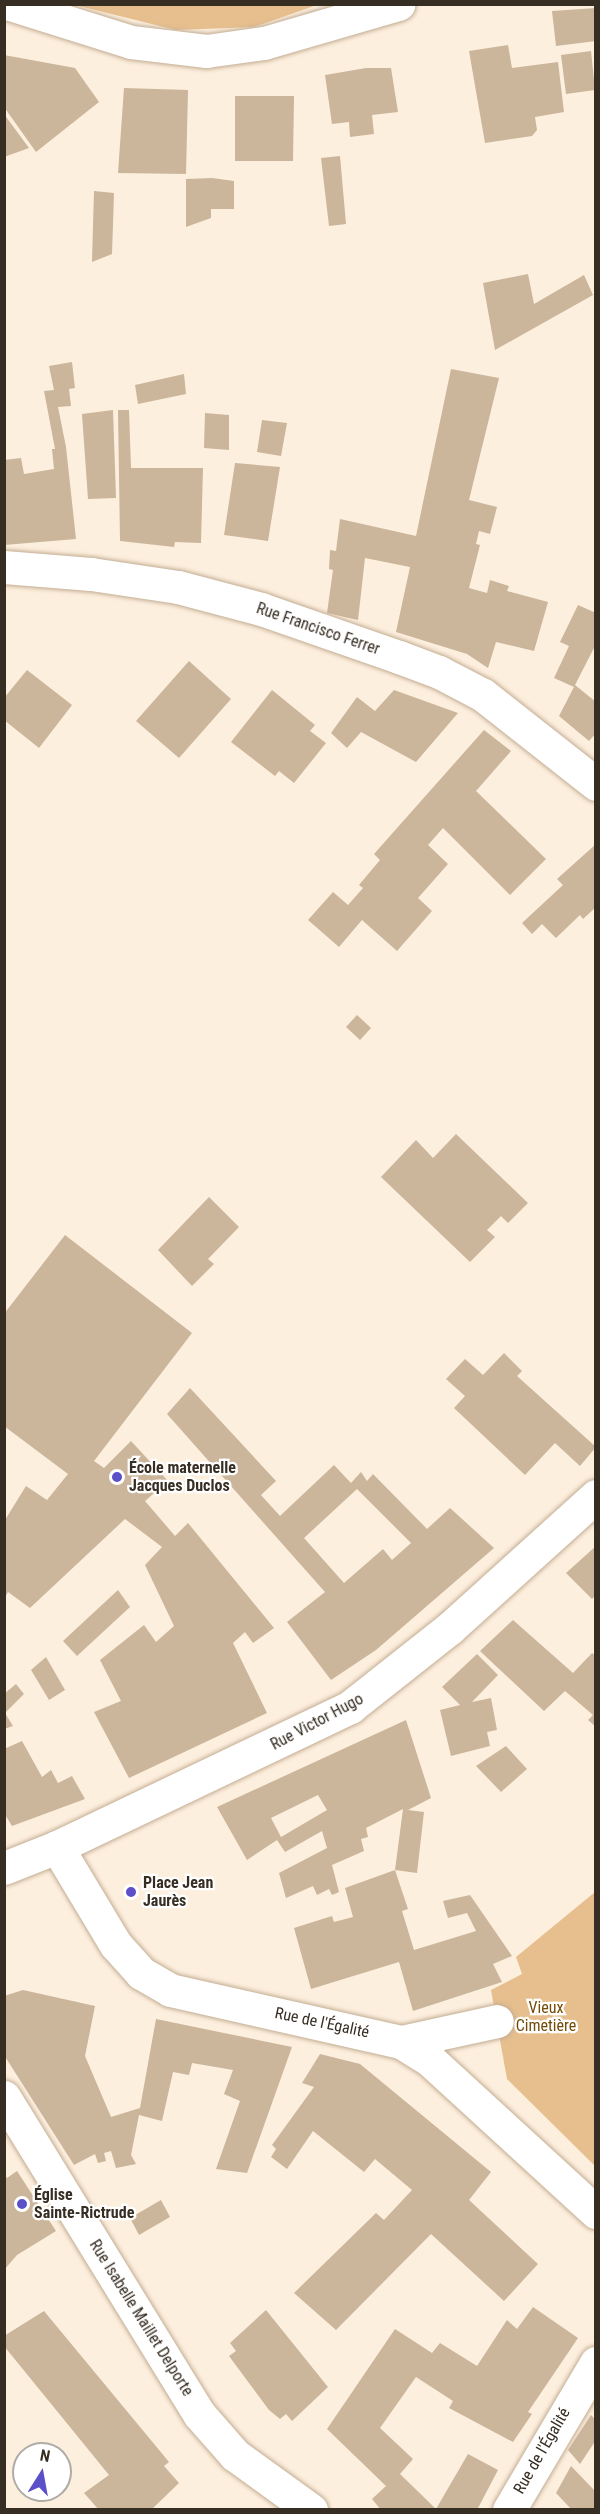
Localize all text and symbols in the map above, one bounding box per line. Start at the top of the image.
street label: Rue Francisco Ferrer [254,599,382,659]
place label: École maternelle Jacques Duclos [129,1458,236,1496]
marker: École maternelle Jacques Duclos [110,1470,124,1484]
street label: Rue Victor Hugo [267,1690,367,1754]
place label: Place Jean Jaurès [143,1873,213,1911]
marker: Place Jean Jaurès [124,1885,138,1899]
park label: Vieux Cimetière [516,1998,576,2036]
street label: Rue de l'Égalité [273,2004,371,2042]
place label: Église Sainte-Rictrude [34,2185,134,2223]
marker: Église Sainte-Rictrude [15,2197,29,2211]
street label: Rue Isabelle Maillet Delporte [85,2236,197,2400]
street label: Rue de l'Égalité [510,2405,574,2497]
north arrow [12,2442,72,2502]
text: N [39,2446,52,2466]

